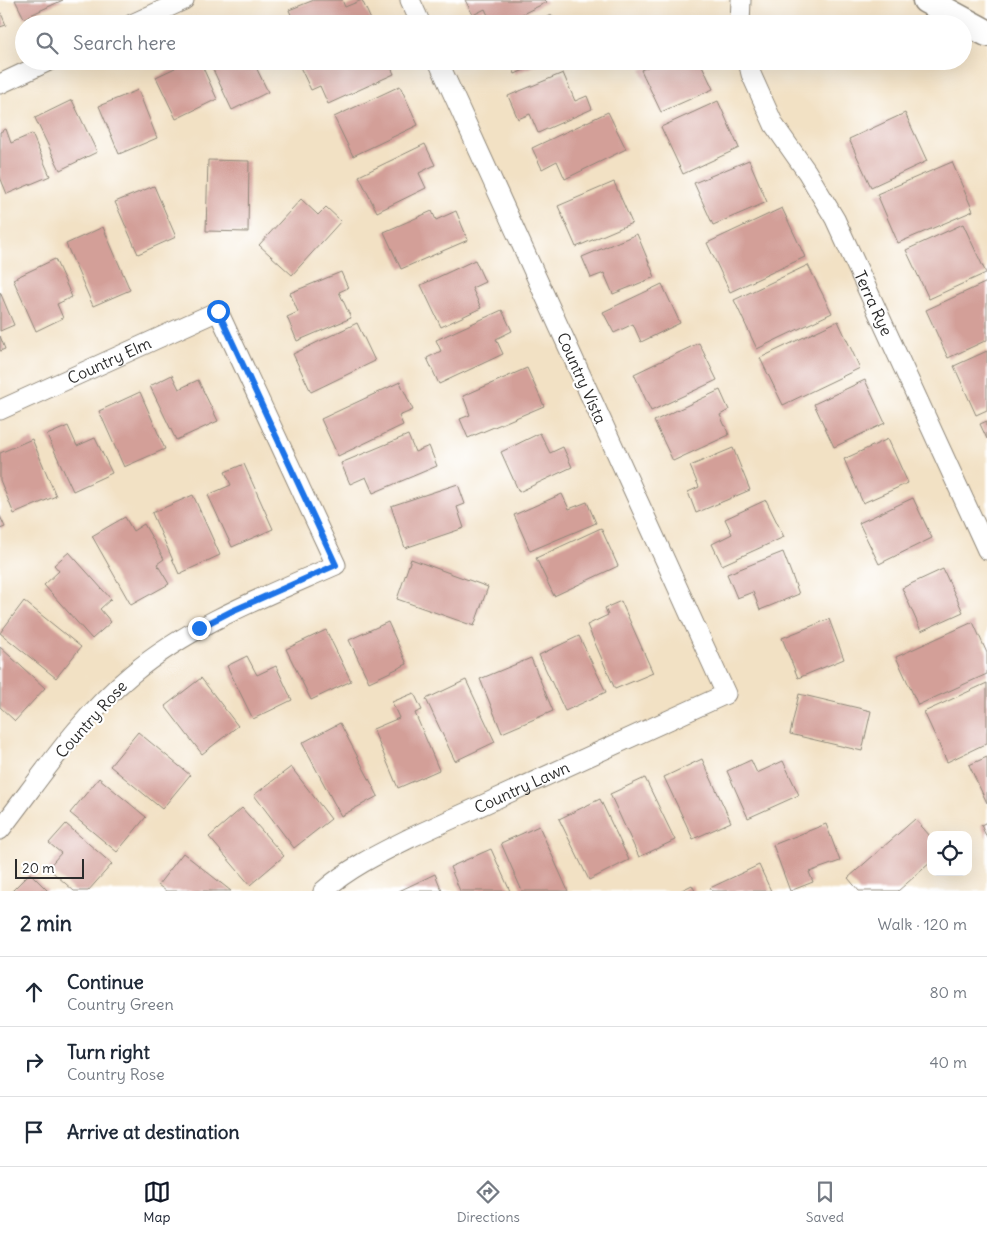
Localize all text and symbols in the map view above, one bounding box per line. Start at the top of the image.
search box [15,15,972,70]
icon: search [33,29,61,57]
text: Search here [73,31,176,55]
street label: Terra Rye [850,267,897,339]
route start [207,300,230,323]
street label: Country Vista [553,329,611,427]
street label: Country Elm [64,333,154,388]
route end [188,617,211,640]
street label: Country Rose [51,676,131,762]
street label: Country Lawn [471,757,572,817]
map controls [927,831,972,876]
button: locate [927,831,972,876]
scale bar [15,856,84,879]
text: 20 m [22,859,55,877]
text: 2 min [20,910,72,937]
text: Walk · 120 m [877,914,967,934]
text: Continue [67,970,144,994]
icon: ahead [20,978,48,1006]
text: 80 m [929,982,967,1002]
text: Country Green [67,994,174,1014]
text: Turn right [67,1040,150,1064]
icon: right [20,1048,48,1076]
text: 40 m [929,1052,967,1072]
text: Country Rose [67,1064,165,1084]
icon: arrive [20,1118,48,1146]
text: Arrive at destination [67,1120,240,1144]
tab: Map [143,1178,171,1226]
tab: Directions [457,1178,520,1226]
tab: Saved [806,1178,844,1226]

